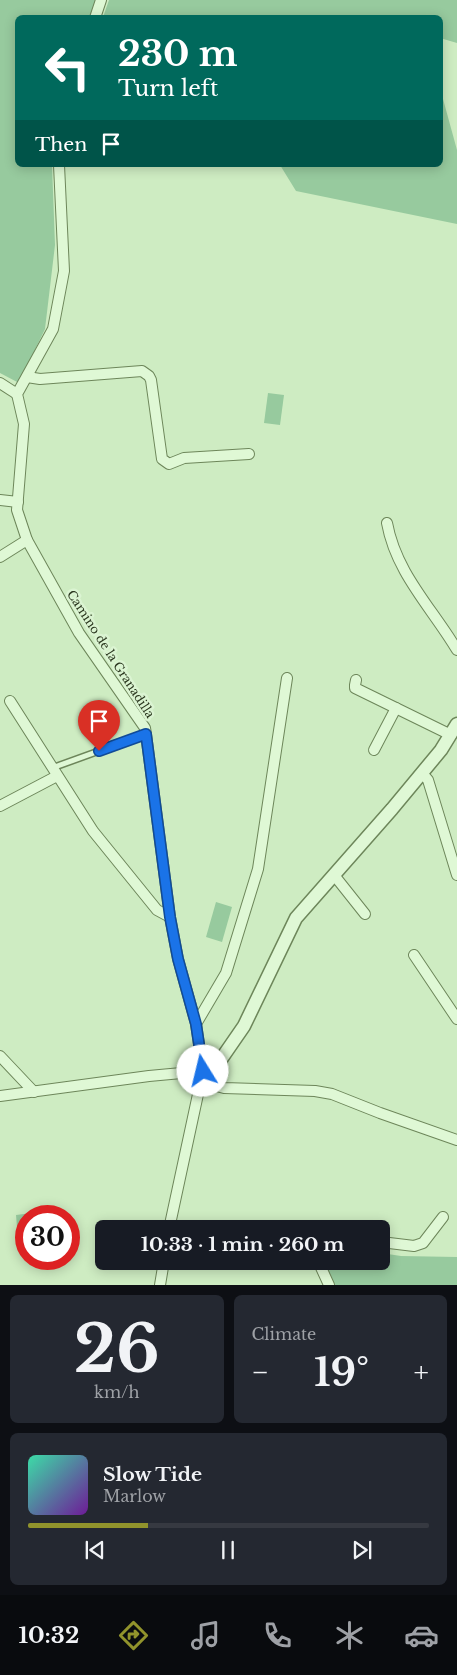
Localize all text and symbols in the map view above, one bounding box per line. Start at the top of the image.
text: 230 m [118,32,238,75]
icon: left [35,35,100,100]
text: Turn left [118,75,218,102]
icon: arrive [97,130,125,158]
text: Then [35,133,87,156]
street label: Camino de la Granadilla [64,587,158,721]
pin [78,700,120,751]
icon: arrive [85,707,113,735]
position arrow [176,1044,228,1096]
speed limit sign: 30 [15,1205,80,1270]
text: 10:33 · 1 min · 260 m [141,1233,344,1256]
text: 26 [74,1309,160,1390]
text: Climate [252,1324,316,1344]
text: 19° [314,1349,369,1396]
text: − [252,1355,269,1390]
text: + [414,1355,429,1390]
text: km/h [94,1382,139,1402]
text: Slow Tide [103,1463,202,1486]
text: Marlow [103,1486,166,1506]
icon: previous [81,1536,109,1564]
icon: pause [214,1536,242,1564]
icon: next [348,1536,376,1564]
icon: directions [116,1618,151,1653]
icon: music [188,1618,223,1653]
icon: phone [260,1618,295,1653]
icon: climate [332,1618,367,1653]
icon: car [404,1618,439,1653]
text: 10:32 [18,1622,79,1649]

